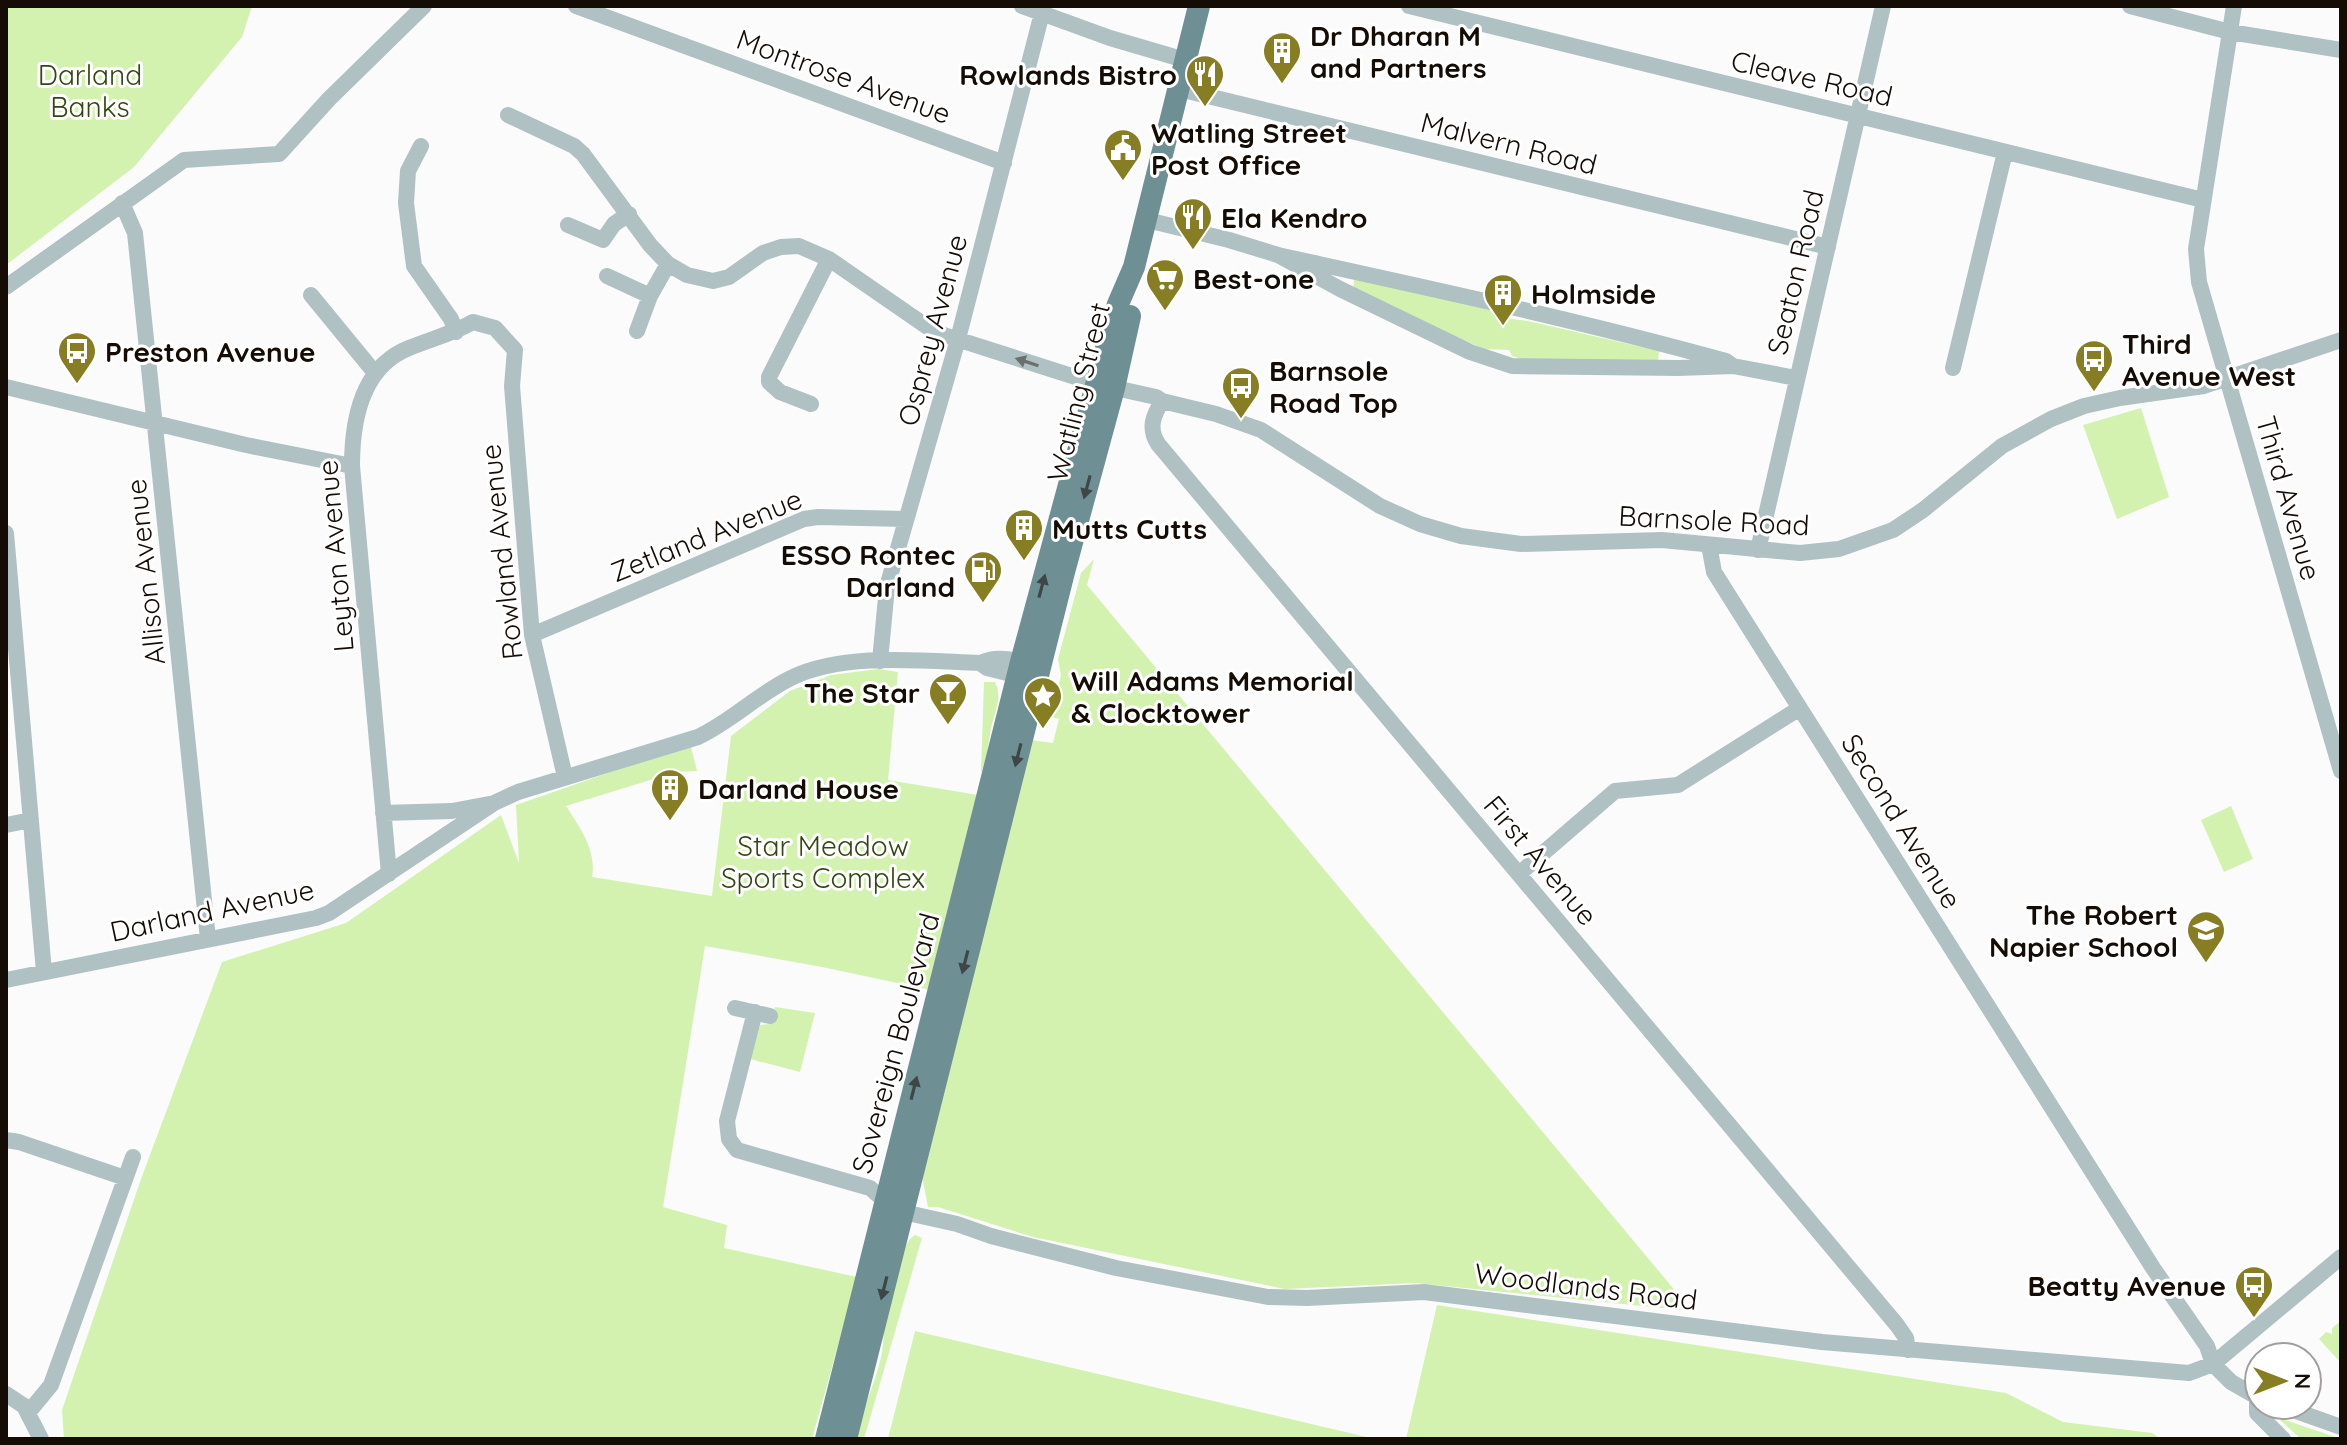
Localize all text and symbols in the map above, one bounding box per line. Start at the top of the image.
place label: Dr Dharan M and Partners [1310,18,1487,85]
street label: Montrose Avenue [732,21,956,131]
building icon: Dr Dharan M and Partners [1261,30,1303,85]
street label: Cleave Road [1728,42,1896,114]
restaurant icon: Rowlands Bistro [1184,53,1226,108]
park label: Darland Banks [38,57,142,124]
place label: Rowlands Bistro [959,57,1177,92]
street label: Malvern Road [1417,104,1601,182]
place label: Watling Street Post Office [1151,115,1347,182]
public building icon: Watling Street Post Office [1102,127,1144,182]
street label: Seaton Road [1759,186,1831,358]
restaurant icon: Ela Kendro [1172,196,1214,251]
place label: Ela Kendro [1221,200,1368,235]
street label: Osprey Avenue [890,230,974,430]
supermarket icon: Best-one [1144,257,1186,312]
place label: Best-one [1193,261,1315,296]
building icon: Holmside [1482,272,1524,327]
place label: Holmside [1531,276,1656,311]
street label: Watling Street [1039,299,1117,485]
place label: Third Avenue West [2122,326,2296,393]
bus stop icon: Preston Avenue [56,330,98,385]
place label: Preston Avenue [105,334,316,369]
bus stop icon: Third Avenue West [2073,338,2115,393]
place label: Barnsole Road Top [1269,353,1398,420]
one-way arrow [1015,356,1039,368]
bus stop icon: Barnsole Road Top [1220,365,1262,420]
street label: Third Avenue [2249,412,2329,584]
street label: Rowland Avenue [472,442,530,662]
street label: Leyton Avenue [309,459,361,653]
one-way arrow [1080,474,1092,499]
street label: Allison Avenue [118,477,172,667]
street label: Zetland Avenue [605,481,807,589]
street label: Barnsole Road [1618,498,1810,542]
building icon: Mutts Cutts [1003,507,1045,562]
place label: Mutts Cutts [1052,511,1207,546]
place label: ESSO Rontec Darland [781,537,955,604]
fuel station icon: ESSO Rontec Darland [962,549,1004,604]
one-way arrow [1036,574,1048,599]
place label: Will Adams Memorial & Clocktower [1071,663,1354,730]
bar icon: The Star [927,671,969,726]
place label: The Star [804,675,920,710]
place icon: Will Adams Memorial & Clocktower [1022,675,1064,730]
street label: Second Avenue [1834,727,1970,915]
one-way arrow [1011,743,1023,768]
building icon: Darland House [649,767,691,822]
place label: Darland House [698,771,899,806]
street label: First Avenue [1477,788,1605,932]
park label: Star Meadow Sports Complex [721,828,925,895]
street label: Darland Avenue [107,871,317,949]
place label: The Robert Napier School [1989,897,2178,964]
street label: Sovereign Boulevard [843,909,947,1177]
school or university icon: The Robert Napier School [2185,909,2227,964]
one-way arrow [958,950,970,975]
one-way arrow [909,1076,921,1101]
street label: Woodlands Road [1473,1255,1699,1317]
bus stop icon: Beatty Avenue [2233,1264,2275,1319]
place label: Beatty Avenue [2027,1268,2226,1303]
one-way arrow [878,1275,890,1300]
north arrow [2243,1341,2323,1421]
text: N [2289,1373,2317,1389]

